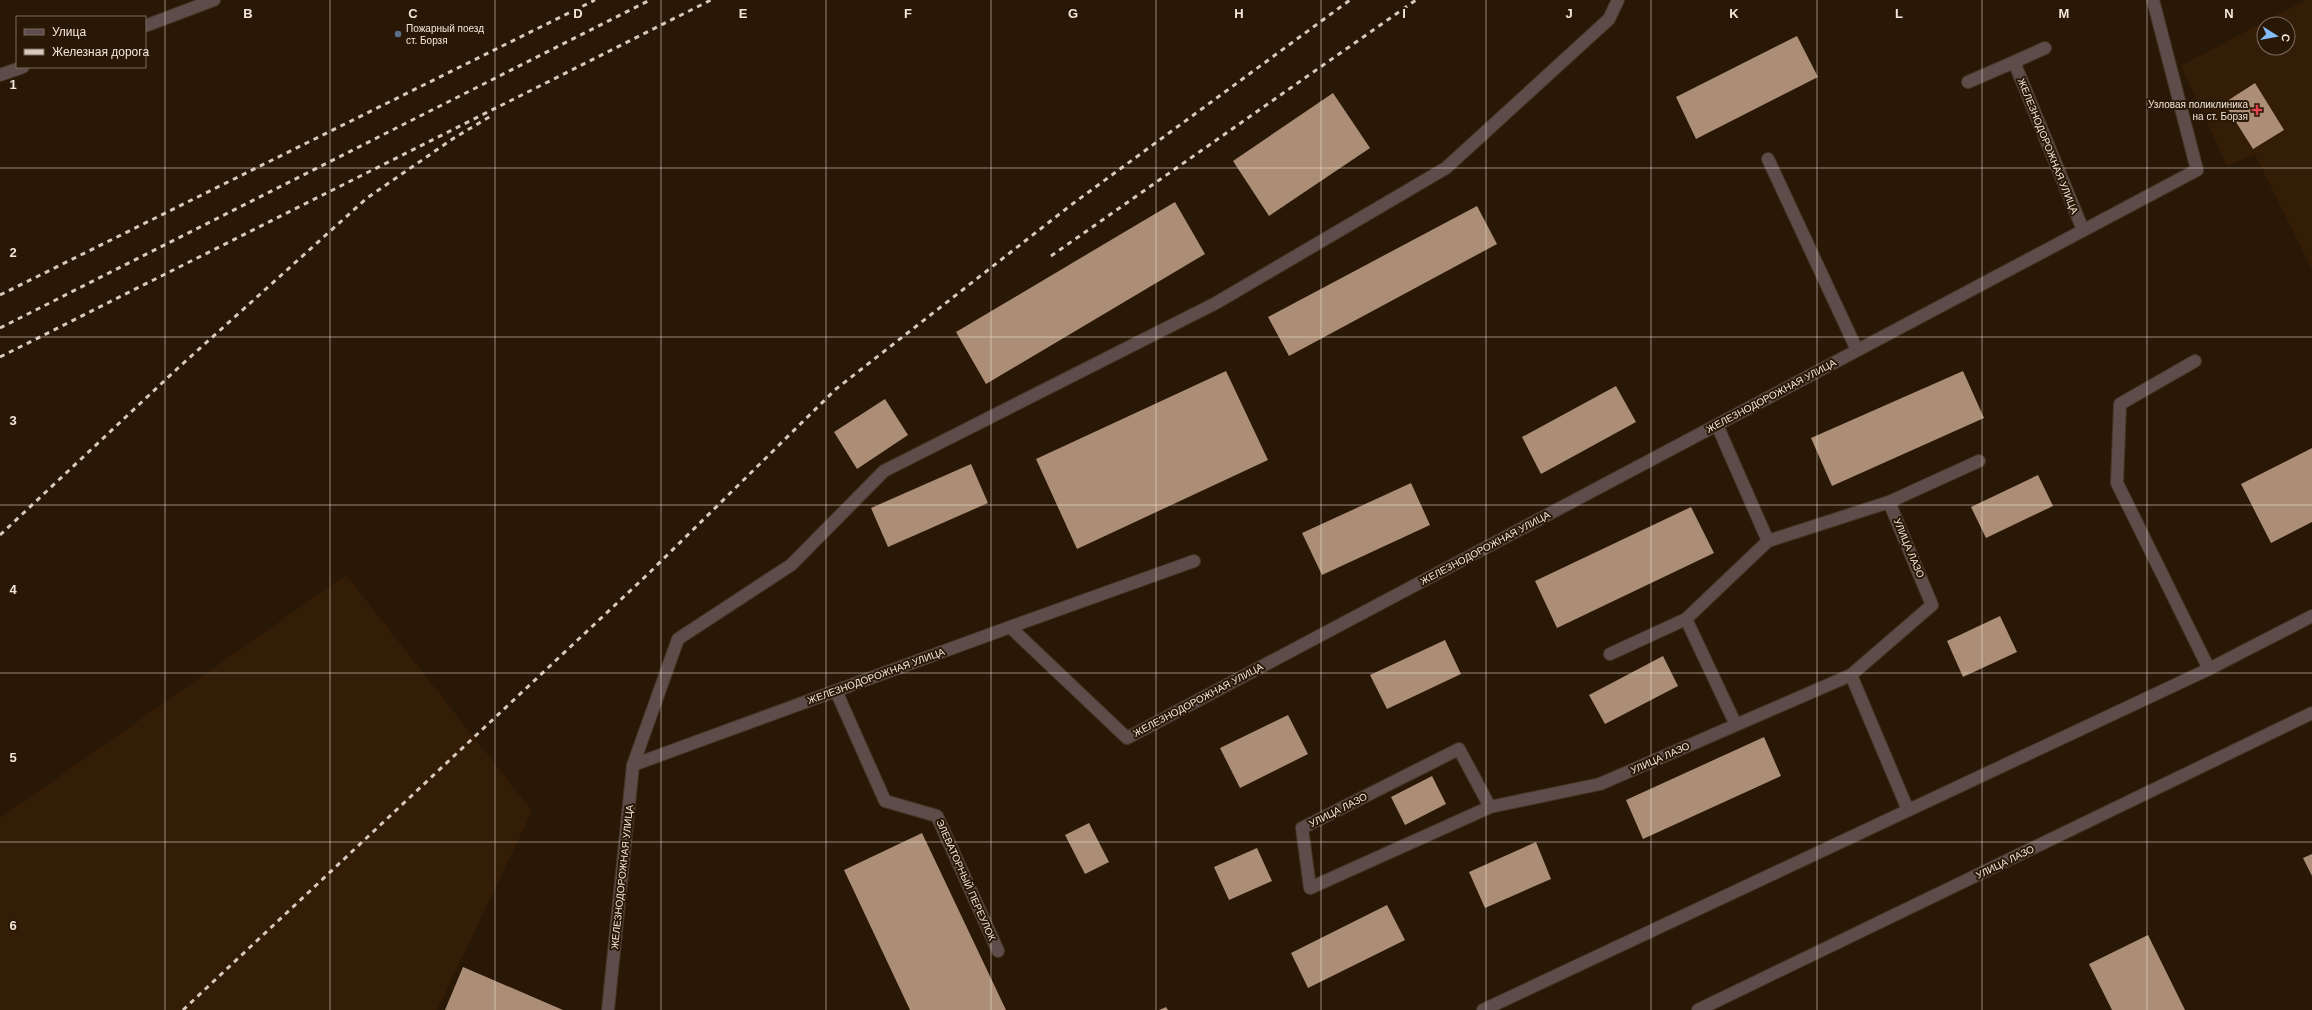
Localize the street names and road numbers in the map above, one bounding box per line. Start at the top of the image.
street label: ЖЕЛЕЗНОДОРОЖНАЯ УЛИЦА [2016,77,2080,216]
street label: ЖЕЛЕЗНОДОРОЖНАЯ УЛИЦА [1704,357,1838,435]
street label: ЖЕЛЕЗНОДОРОЖНАЯ УЛИЦА [1418,509,1552,587]
street label: УЛИЦА ЛАЗО [1892,517,1927,580]
street label: ЖЕЛЕЗНОДОРОЖНАЯ УЛИЦА [806,646,946,706]
street label: ЖЕЛЕЗНОДОРОЖНАЯ УЛИЦА [1131,661,1265,739]
street label: УЛИЦА ЛАЗО [1629,740,1691,776]
street label: УЛИЦА ЛАЗО [1307,791,1369,829]
street label: ЖЕЛЕЗНОДОРОЖНАЯ УЛИЦА [609,804,635,950]
street label: ЭЛЕВАТОРНЫЙ ПЕРЕУЛОК [934,817,999,943]
street label: УЛИЦА ЛАЗО [1974,843,2036,881]

